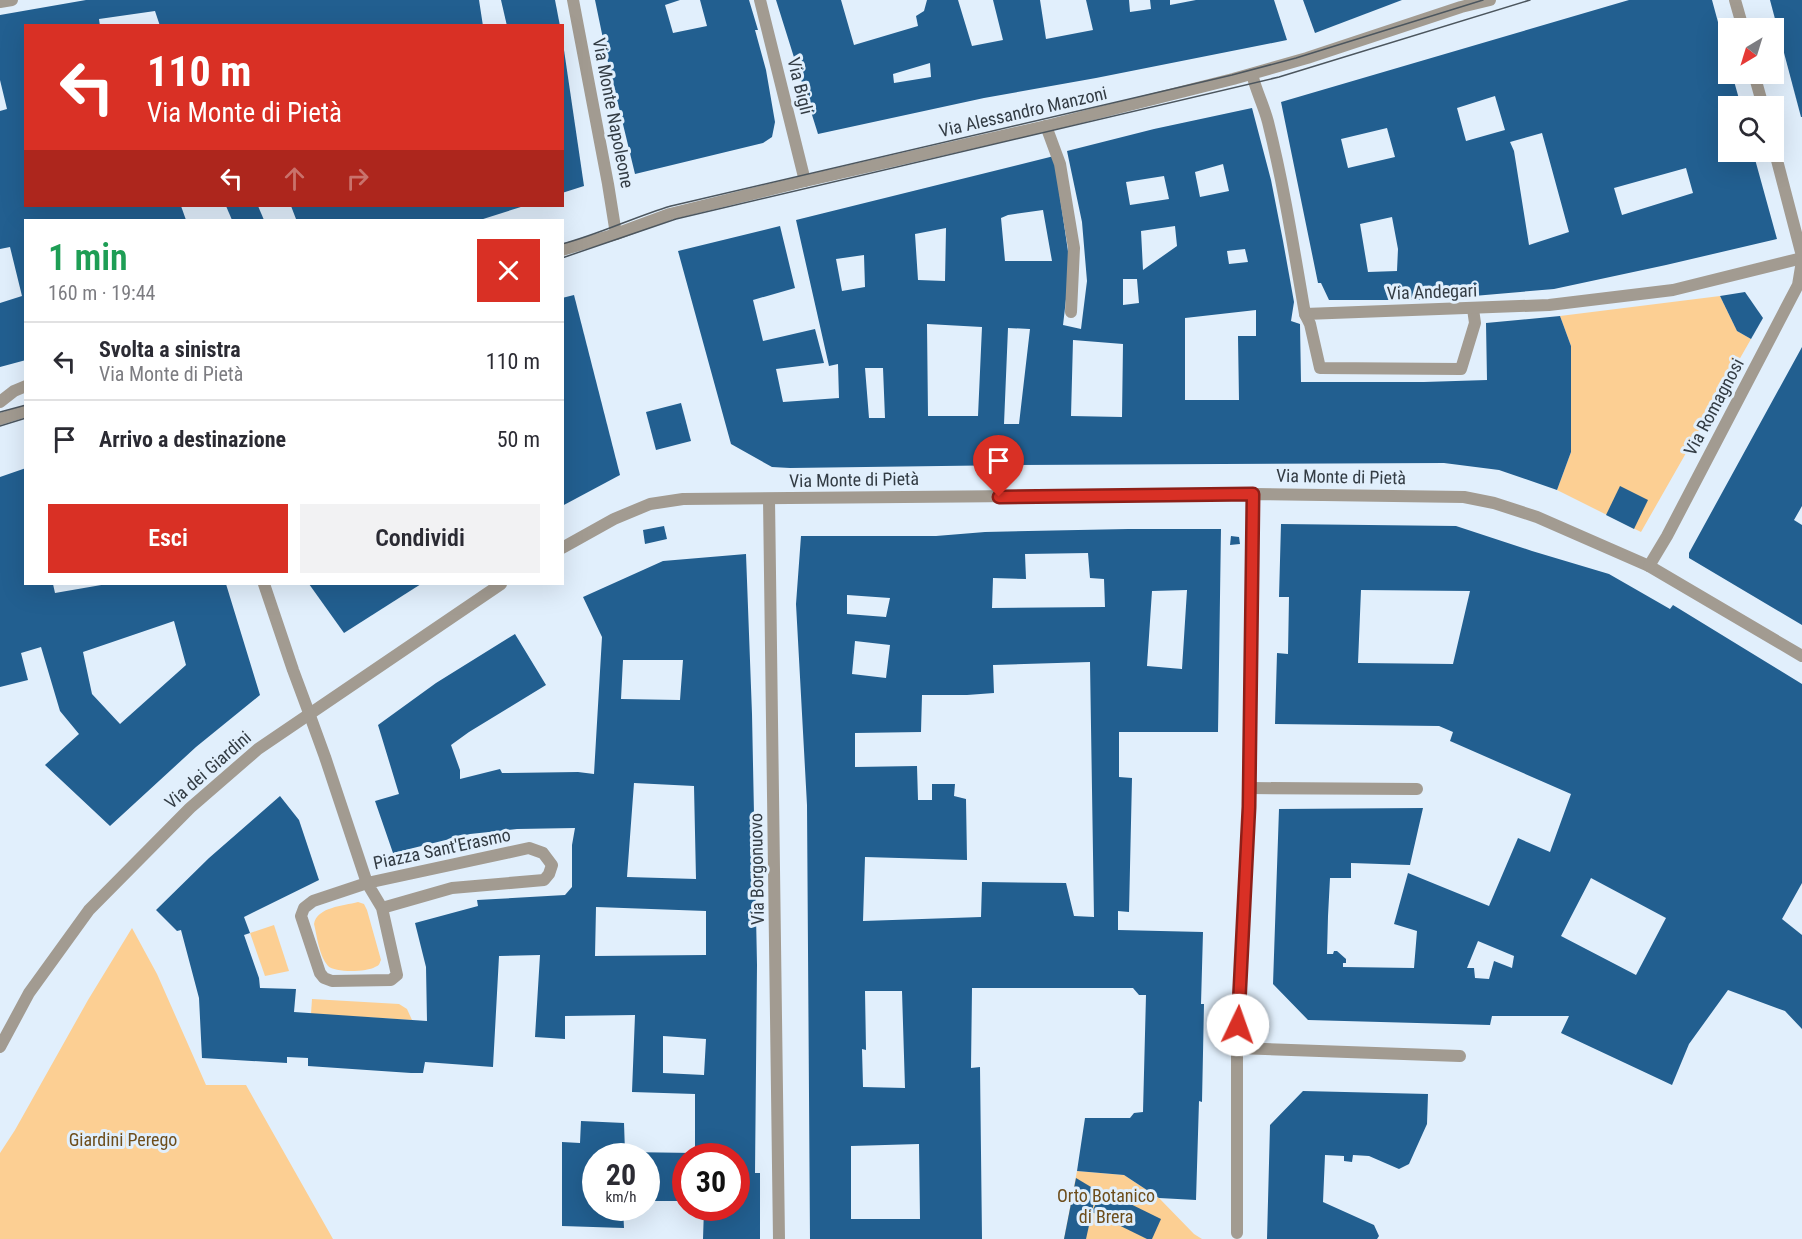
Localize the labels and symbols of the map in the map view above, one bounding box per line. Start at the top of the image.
north arrow [1718,18,1784,84]
street label: Via Monte Napoleone [589,36,638,190]
street label: Via Bigli [783,55,818,117]
street label: Via Alessandro Manzoni [937,82,1109,141]
street label: Via Andegari [1386,279,1478,304]
street label: Via Romagnosi [1679,355,1748,459]
pin [973,435,1024,497]
street label: Via Monte di Pietà [1276,465,1406,488]
street label: Via Monte di Pietà [789,468,919,491]
street label: Via dei Giardini [160,727,255,813]
street label: Via Borgonuovo [745,813,768,925]
street label: Piazza Sant'Erasmo [371,824,513,873]
position arrow [1206,993,1270,1057]
park label: Giardini Perego [69,1129,177,1150]
speed limit sign: 30 [672,1143,750,1221]
park label: Orto Botanico di Brera [1057,1185,1155,1227]

